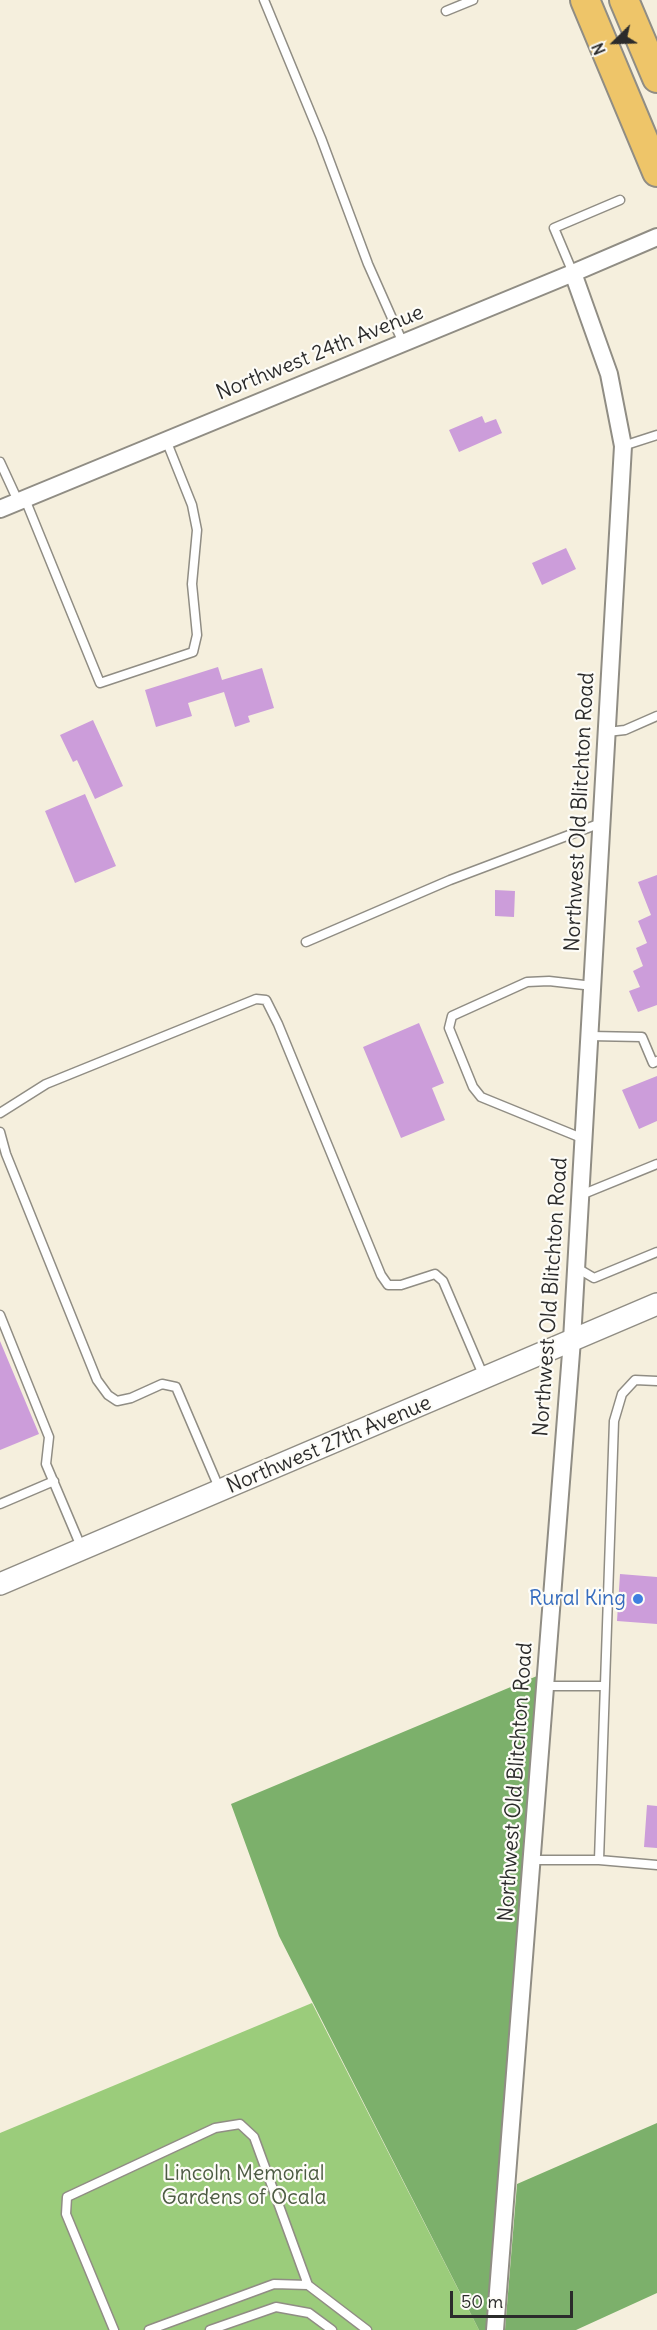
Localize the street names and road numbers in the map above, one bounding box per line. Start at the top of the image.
street label: Northwest 24th Avenue [213,300,427,406]
street label: Northwest Old Blitchton Road [560,672,600,952]
street label: Northwest Old Blitchton Road [529,1157,573,1437]
street label: Northwest 27th Avenue [223,1391,435,1499]
street label: Northwest Old Blitchton Road [494,1642,538,1922]

